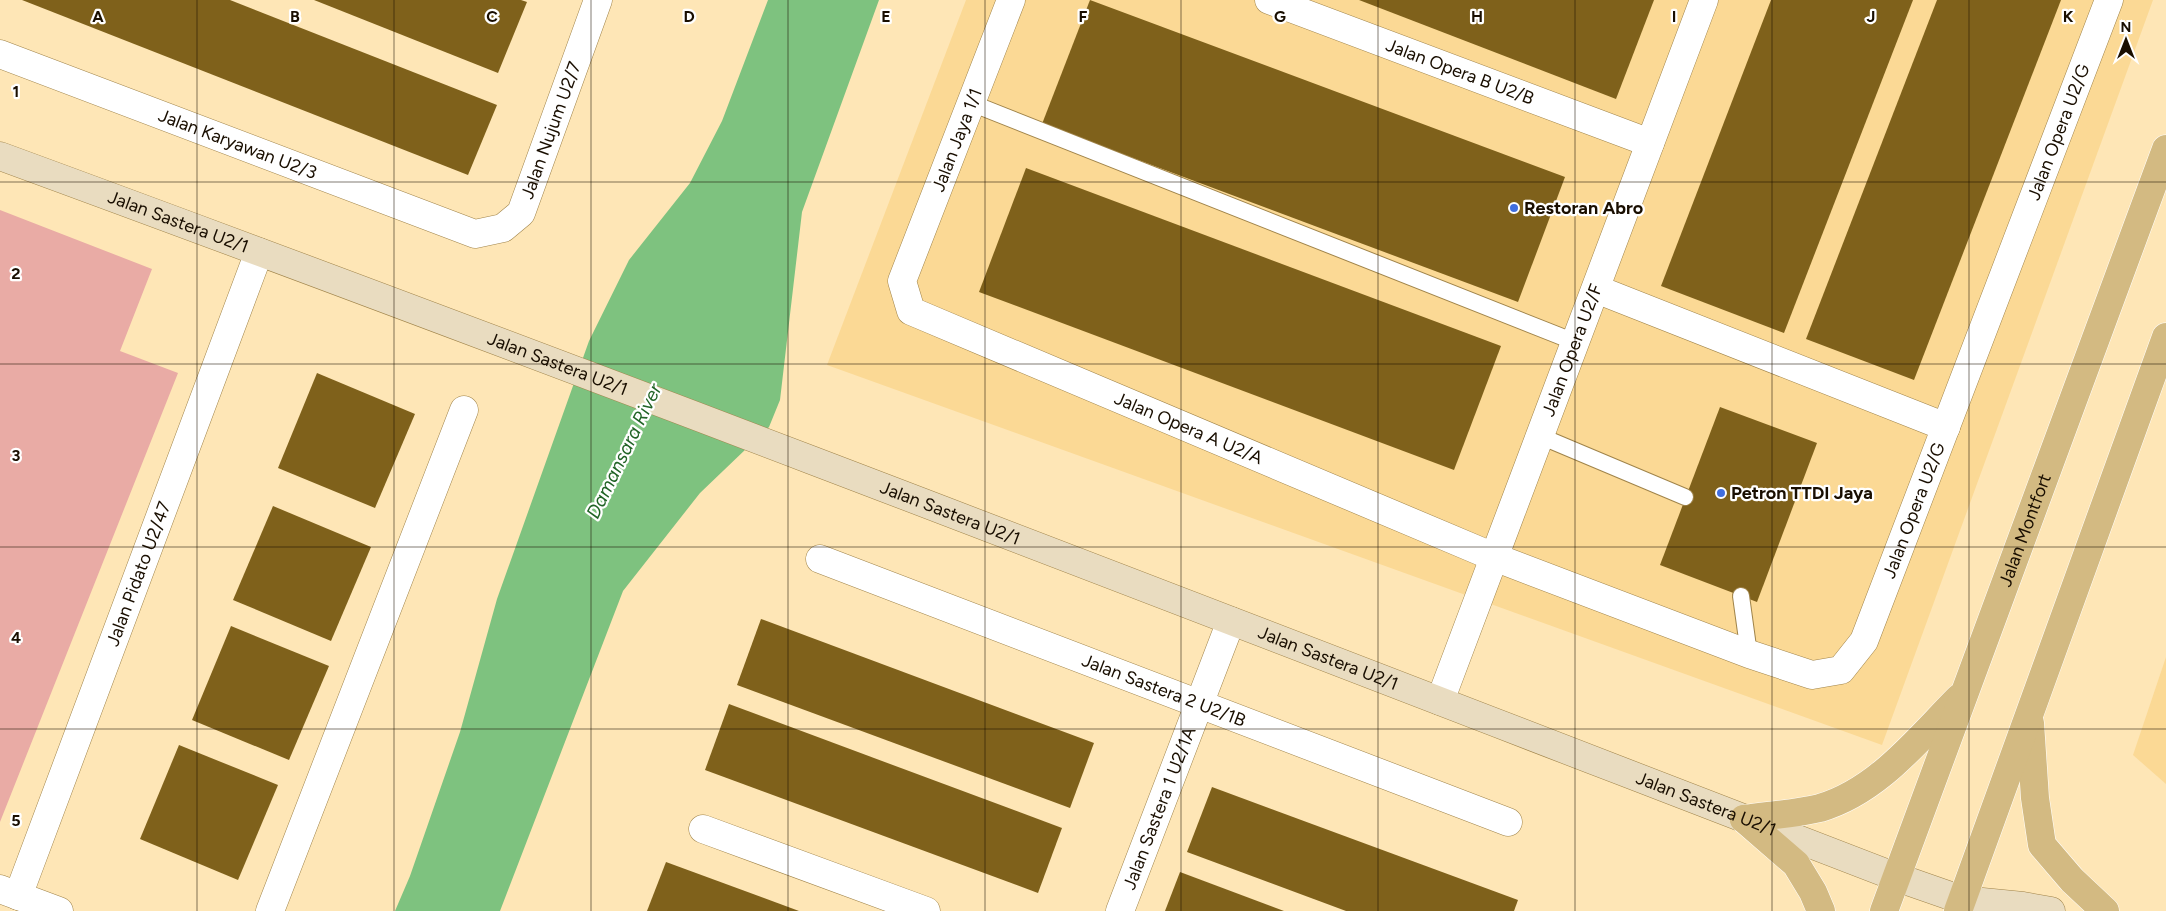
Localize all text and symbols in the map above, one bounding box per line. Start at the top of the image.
text: A [92,7,104,26]
text: B [290,7,300,26]
text: C [486,7,498,26]
text: D [683,7,695,26]
text: E [881,7,891,26]
text: F [1079,7,1088,26]
text: G [1274,7,1286,26]
text: H [1471,7,1483,26]
text: I [1672,7,1676,26]
text: J [1867,7,1875,26]
text: K [2063,7,2074,26]
north arrow [2101,15,2151,65]
text: N [2121,19,2131,36]
street label: Jalan Opera B U2/B [1383,34,1537,109]
street label: Jalan Nujum U2/7 [516,58,586,202]
street label: Jalan Opera U2/G [2023,61,2095,203]
text: 1 [13,82,19,101]
street label: Jalan Jaya 1/1 [927,85,987,195]
street label: Jalan Karyawan U2/3 [155,104,320,184]
street label: Jalan Sastera U2/1 [105,186,252,258]
place label: Restoran Abro [1524,197,1643,219]
marker: Restoran Abro [1508,202,1520,214]
text: 2 [11,264,21,283]
street label: Jalan Opera U2/F [1537,281,1607,419]
street label: Jalan Sastera U2/1 [484,327,631,400]
water label: Damansara River [581,379,667,522]
street label: Jalan Opera A U2/A [1111,387,1266,469]
street label: Jalan Opera U2/G [1878,439,1950,581]
text: 3 [12,446,21,465]
street label: Jalan Montfort [1994,471,2056,590]
street label: Jalan Sastera U2/1 [877,476,1023,550]
place label: Petron TTDI Jaya [1731,482,1873,504]
marker: Petron TTDI Jaya [1715,487,1727,499]
street label: Jalan Pidato U2/47 [101,498,176,649]
street label: Jalan Sastera U2/1 [1255,621,1401,695]
text: 4 [11,628,21,647]
street label: Jalan Sastera 2 U2/1B [1079,649,1249,732]
street label: Jalan Sastera 1 U2/1A [1118,724,1200,893]
street label: Jalan Sastera U2/1 [1633,767,1779,841]
text: 5 [11,811,21,830]

